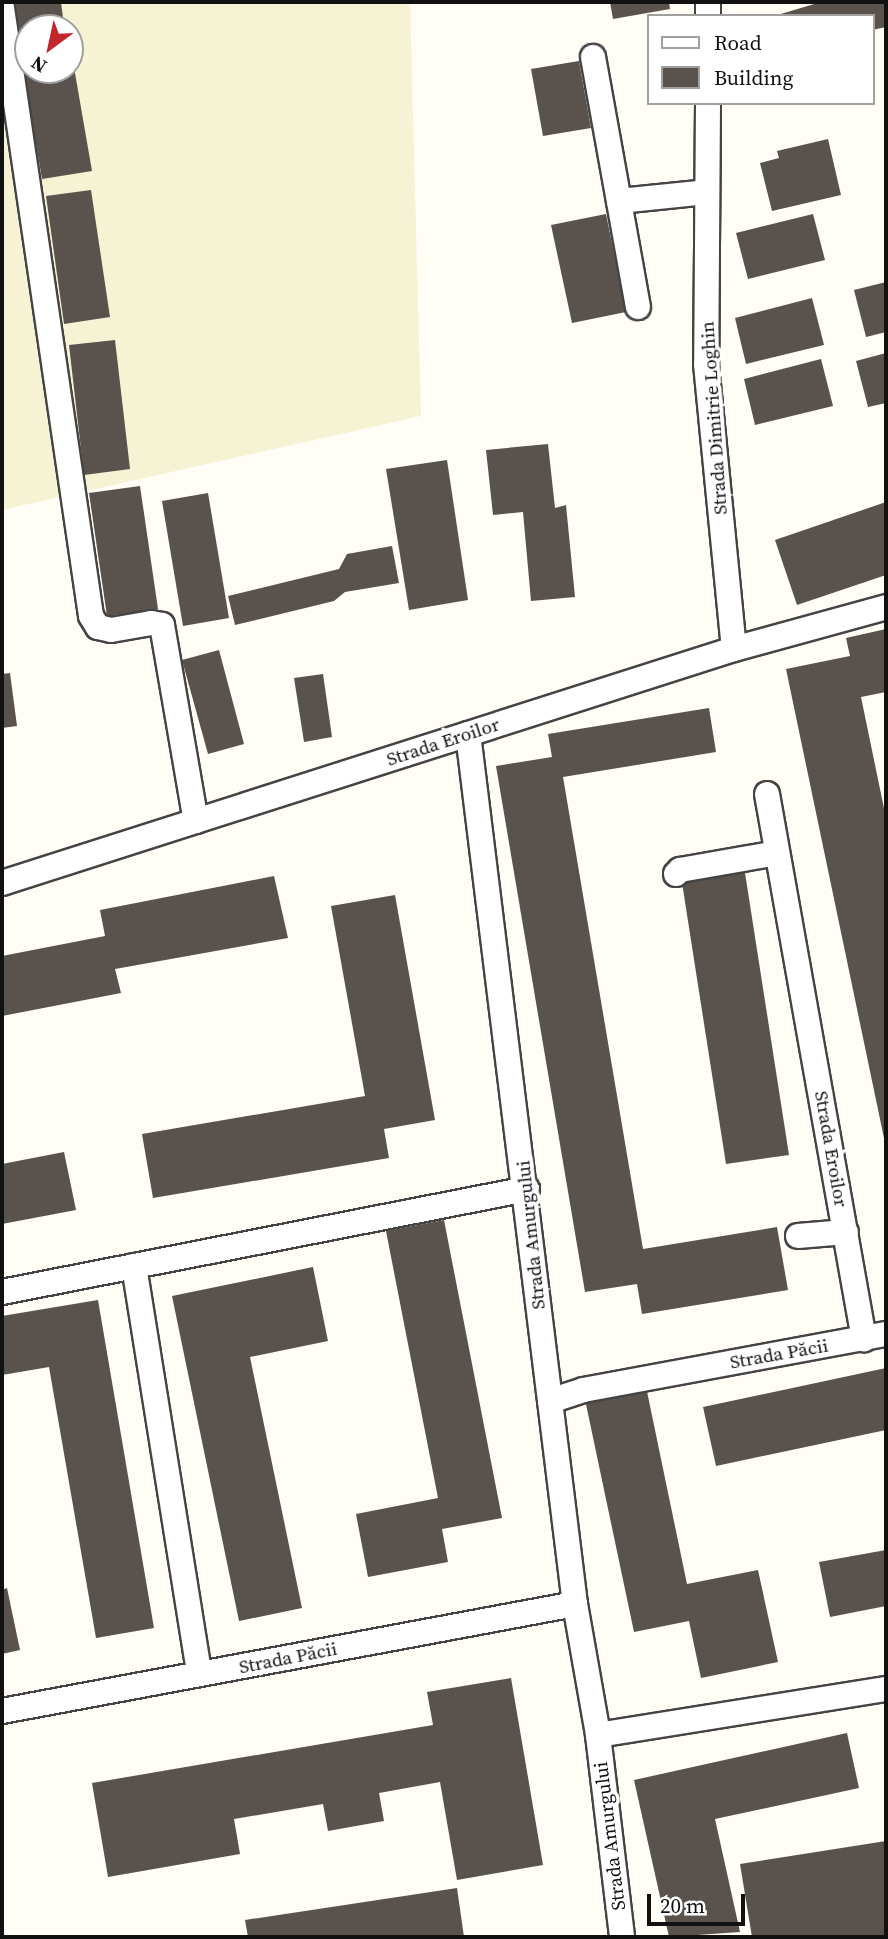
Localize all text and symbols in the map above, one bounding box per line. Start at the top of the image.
north arrow [14,14,84,84]
legend [646,14,874,105]
text: Road [714,28,762,57]
text: N [26,50,52,80]
text: Building [714,63,793,92]
street label: Strada Dimitrie Loghin [696,321,732,515]
street label: Strada Eroilor [384,713,502,771]
street label: Strada Eroilor [810,1089,852,1209]
street label: Strada Amurgului [512,1159,550,1311]
street label: Strada Păcii [728,1334,830,1374]
street label: Strada Păcii [237,1637,339,1679]
street label: Strada Amurgului [590,1760,630,1912]
scale bar [650,1880,748,1924]
text: 20 m [660,1891,705,1920]

